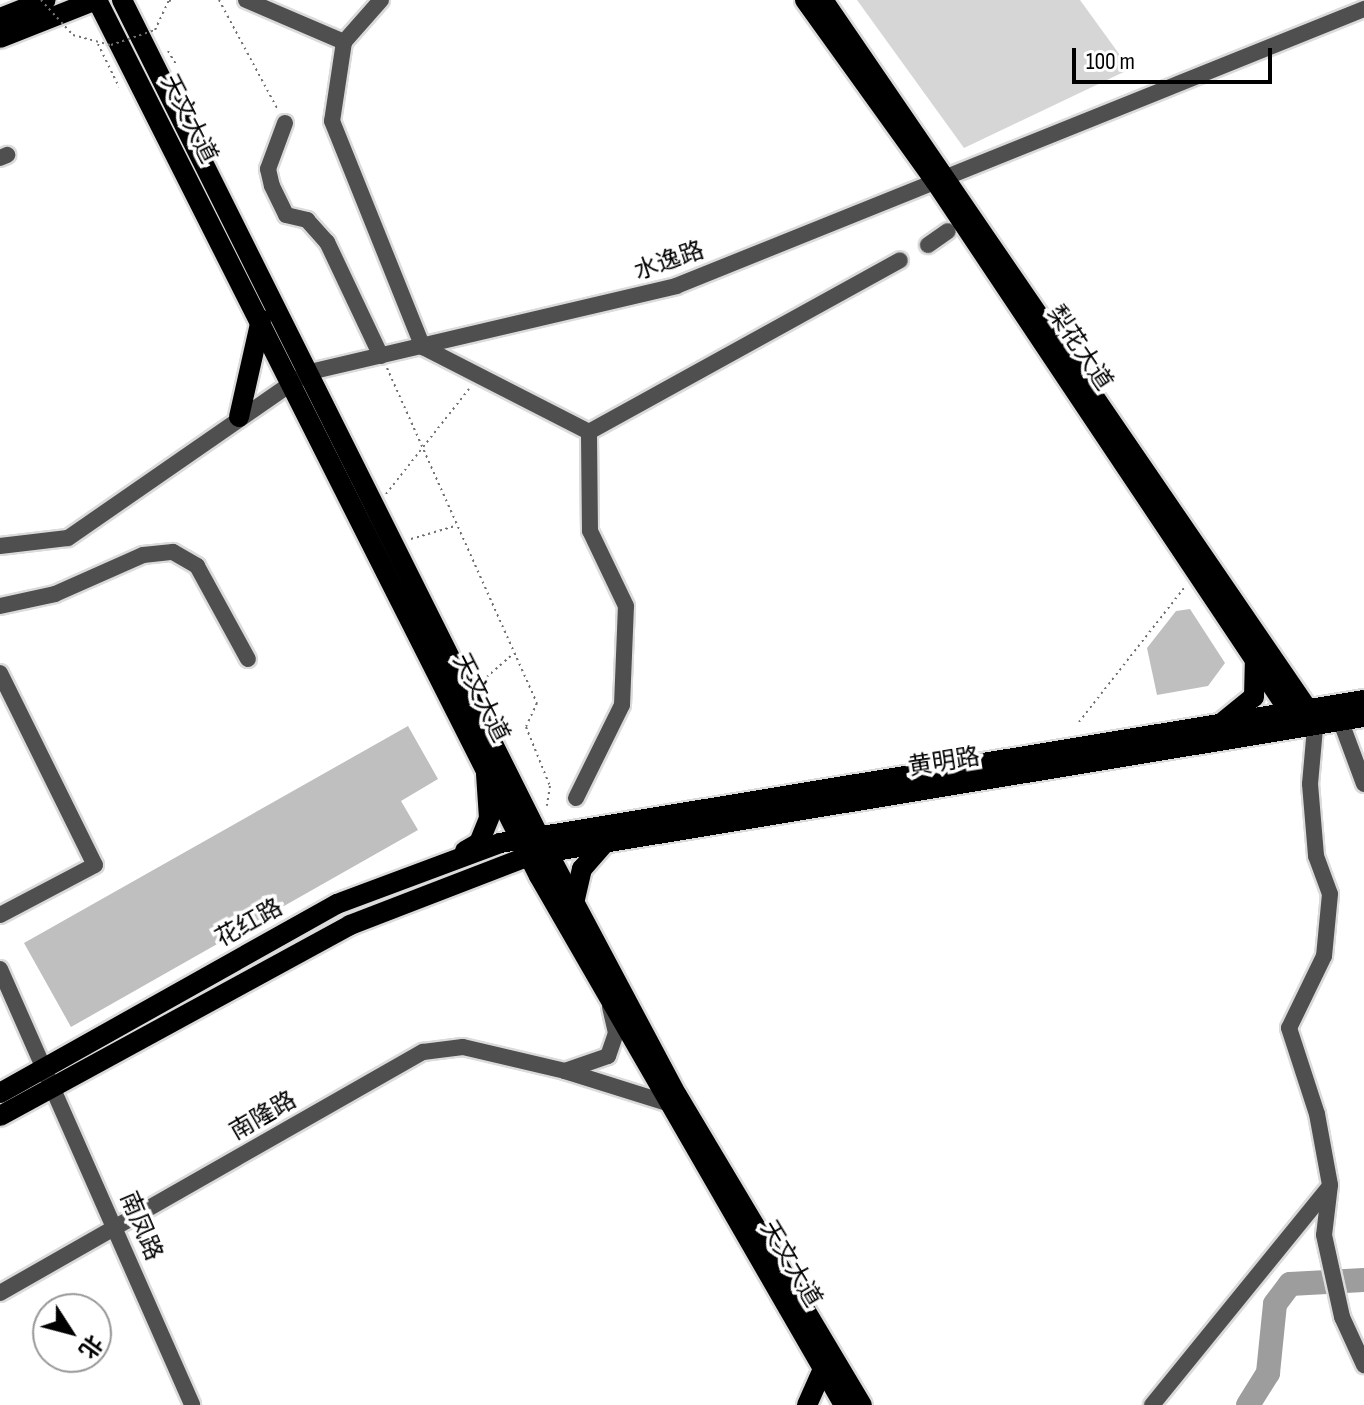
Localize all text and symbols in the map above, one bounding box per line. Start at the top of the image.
scale bar [1076,32,1276,82]
text: 100 m [1086,47,1135,76]
street label: 天文大道 [154,70,224,168]
street label: 水逸路 [630,236,708,286]
street label: 梨花大道 [1041,300,1119,396]
street label: 天文大道 [446,649,516,747]
street label: 黄明路 [906,742,982,782]
street label: 花红路 [211,893,287,953]
street label: 南隆路 [225,1086,301,1146]
street label: 南凤路 [114,1187,168,1265]
street label: 天文大道 [754,1215,828,1313]
north arrow [32,1293,112,1373]
text: 北 [73,1329,108,1363]

